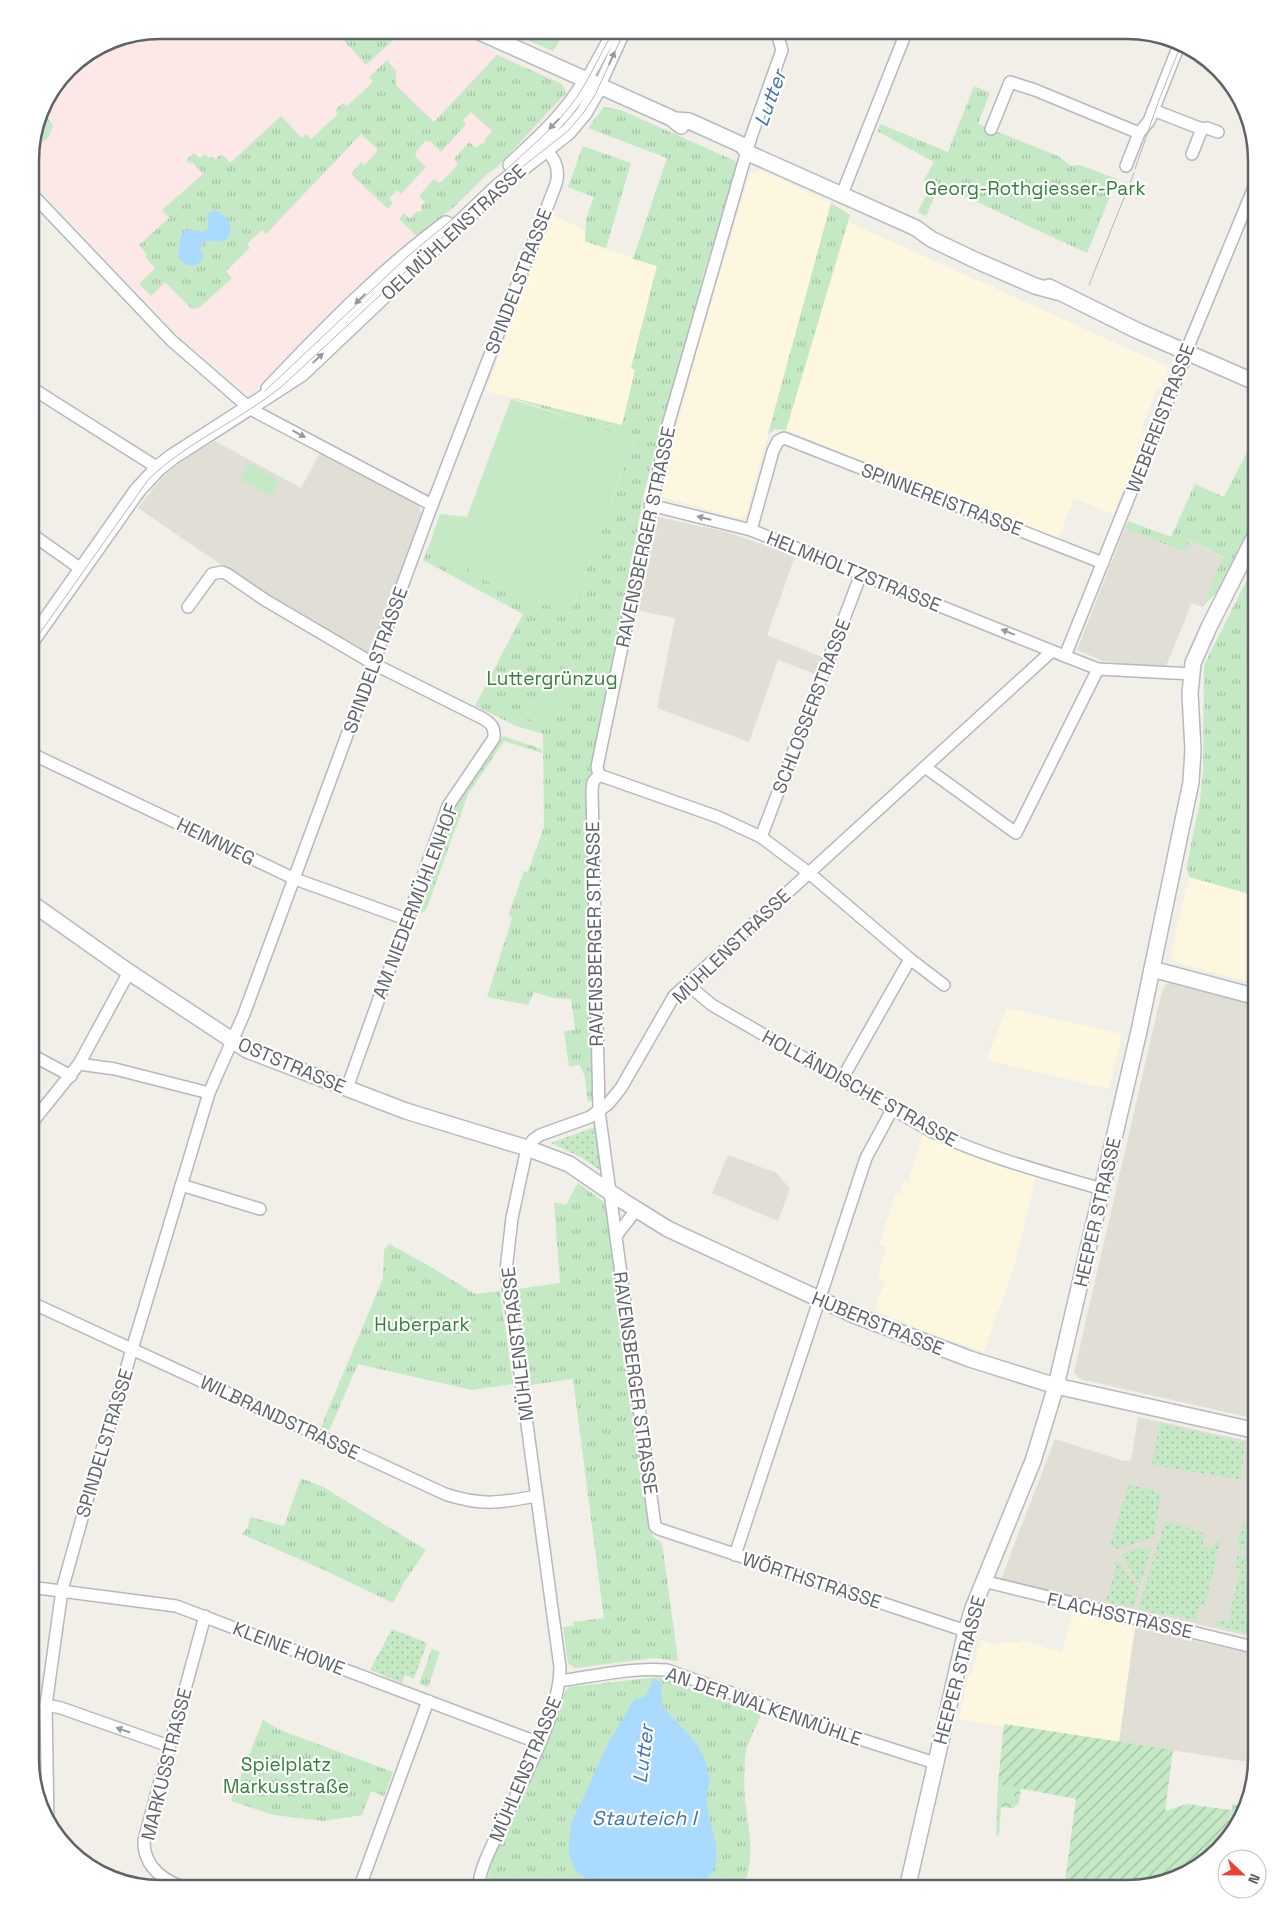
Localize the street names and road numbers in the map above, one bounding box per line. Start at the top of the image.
street label: OELMÜHLENSTRASSE [376,159,531,306]
street label: SPINDELSTRASSE [479,205,558,358]
street label: WEBEREISTRASSE [1120,340,1200,496]
street label: RAVENSBERGER STRASSE [610,424,681,650]
street label: SPINNEREISTRASSE [857,457,1026,542]
street label: HELMHOLTZSTRASSE [763,525,945,618]
street label: SPINDELSTRASSE [337,583,414,737]
street label: SCHLOSSERSTRASSE [767,615,856,797]
street label: AM NIEDERMÜHLENHOF [367,800,464,1002]
street label: HEIMWEG [173,812,259,871]
street label: RAVENSBERGER STRASSE [580,821,609,1047]
street label: MÜHLENSTRASSE [667,883,796,1009]
street label: HOLLÄNDISCHE STRASSE [758,1024,962,1153]
street label: OSTSTRASSE [234,1032,350,1099]
street label: HEEPER STRASSE [1068,1135,1127,1289]
street label: MÜHLENSTRASSE [496,1265,539,1423]
street label: RAVENSBERGER STRASSE [607,1270,664,1496]
street label: HUBERSTRASSE [808,1286,948,1361]
street label: SPINDELSTRASSE [70,1366,139,1521]
street label: WILBRANDSTRASSE [196,1369,364,1465]
street label: WÖRTHSTRASSE [739,1546,885,1615]
street label: FLACHSSTRASSE [1045,1587,1195,1644]
street label: HEEPER STRASSE [928,1593,991,1747]
street label: KLEINE HOWE [229,1616,348,1681]
street label: AN DER WALKENMÜHLE [663,1661,865,1752]
street label: MARKUSSTRASSE [135,1685,198,1843]
street label: MÜHLENSTRASSE [484,1693,567,1846]

